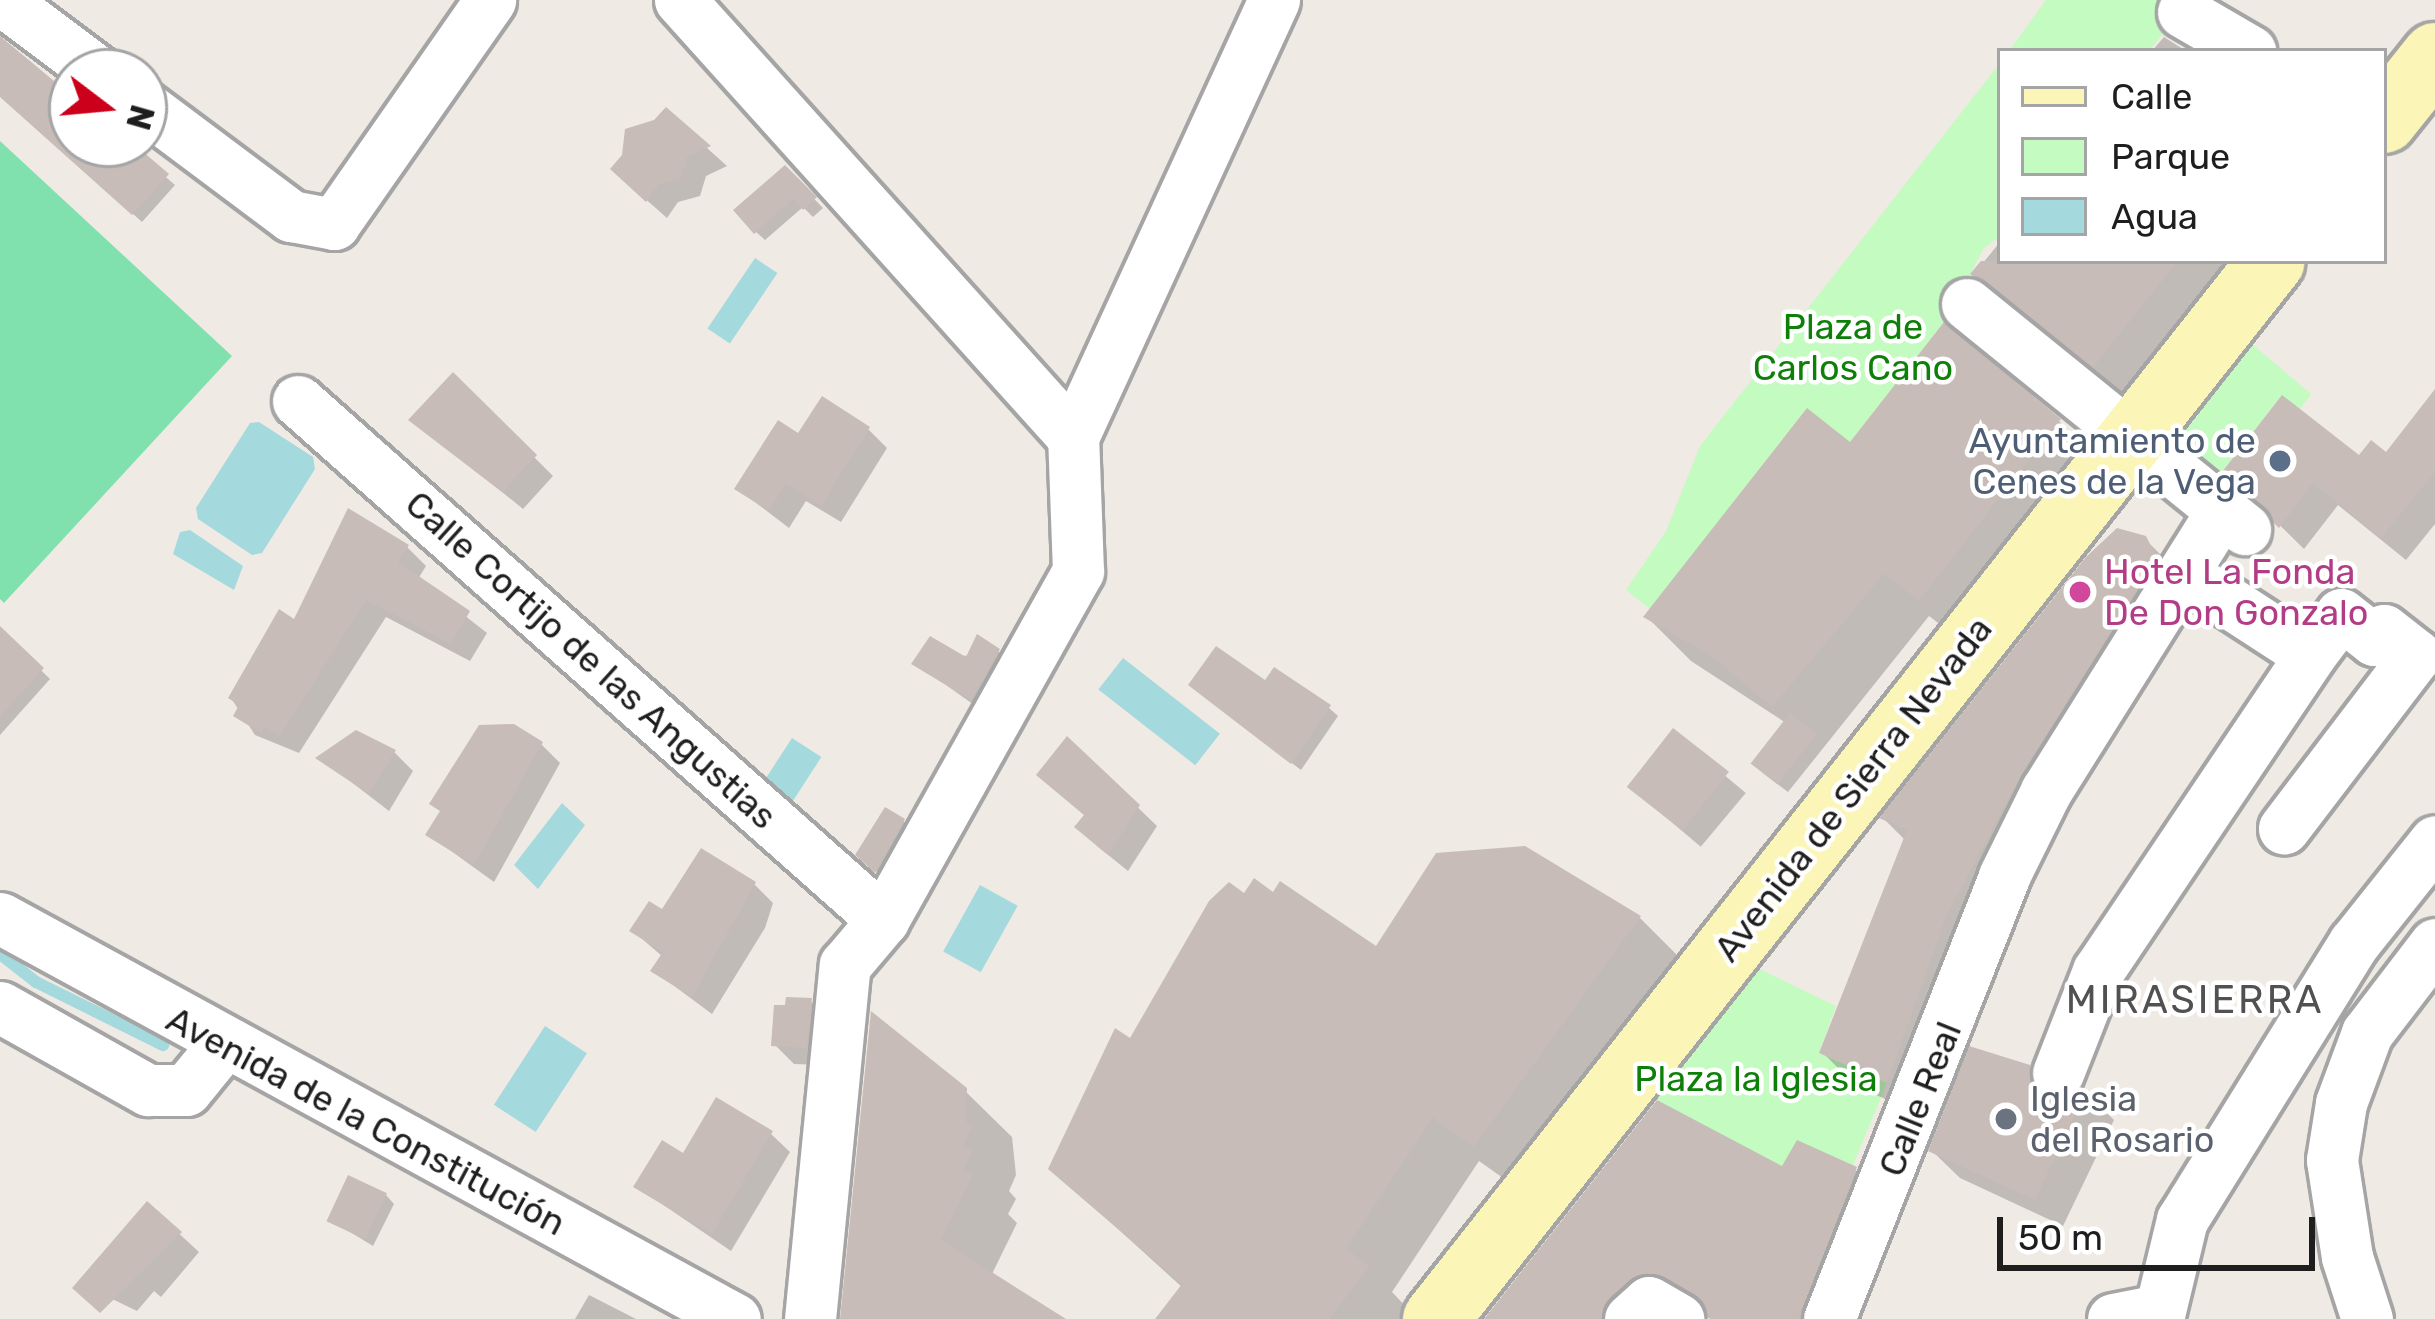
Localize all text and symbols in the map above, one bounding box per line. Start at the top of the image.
north arrow [48,48,168,168]
legend [1997,48,2387,264]
text: Calle [2111,75,2193,118]
text: N [118,100,162,134]
text: Parque [2111,135,2230,178]
text: Agua [2111,195,2198,238]
park label: Plaza de Carlos Cano [1753,304,1953,389]
place label: Ayuntamiento de Cenes de la Vega [1968,418,2256,503]
marker: Ayuntamiento de Cenes de la Vega [2267,448,2293,474]
street label: Calle Cortijo de las Angustias [396,482,786,838]
place label: Hotel La Fonda De Don Gonzalo [2104,549,2368,634]
marker: Hotel La Fonda De Don Gonzalo [2067,579,2093,605]
street label: Avenida de Sierra Nevada [1705,608,2001,970]
district label: MIRASIERRA [2066,977,2324,1023]
street label: Avenida de la Constitución [159,997,573,1245]
street label: Calle Real [1870,1016,1970,1182]
park label: Plaza la Iglesia [1634,1057,1878,1101]
place label: Iglesia del Rosario [2030,1076,2214,1161]
marker: Iglesia del Rosario [1993,1106,2019,1132]
scale bar [2003,1193,2321,1267]
text: 50 m [2018,1216,2103,1259]

